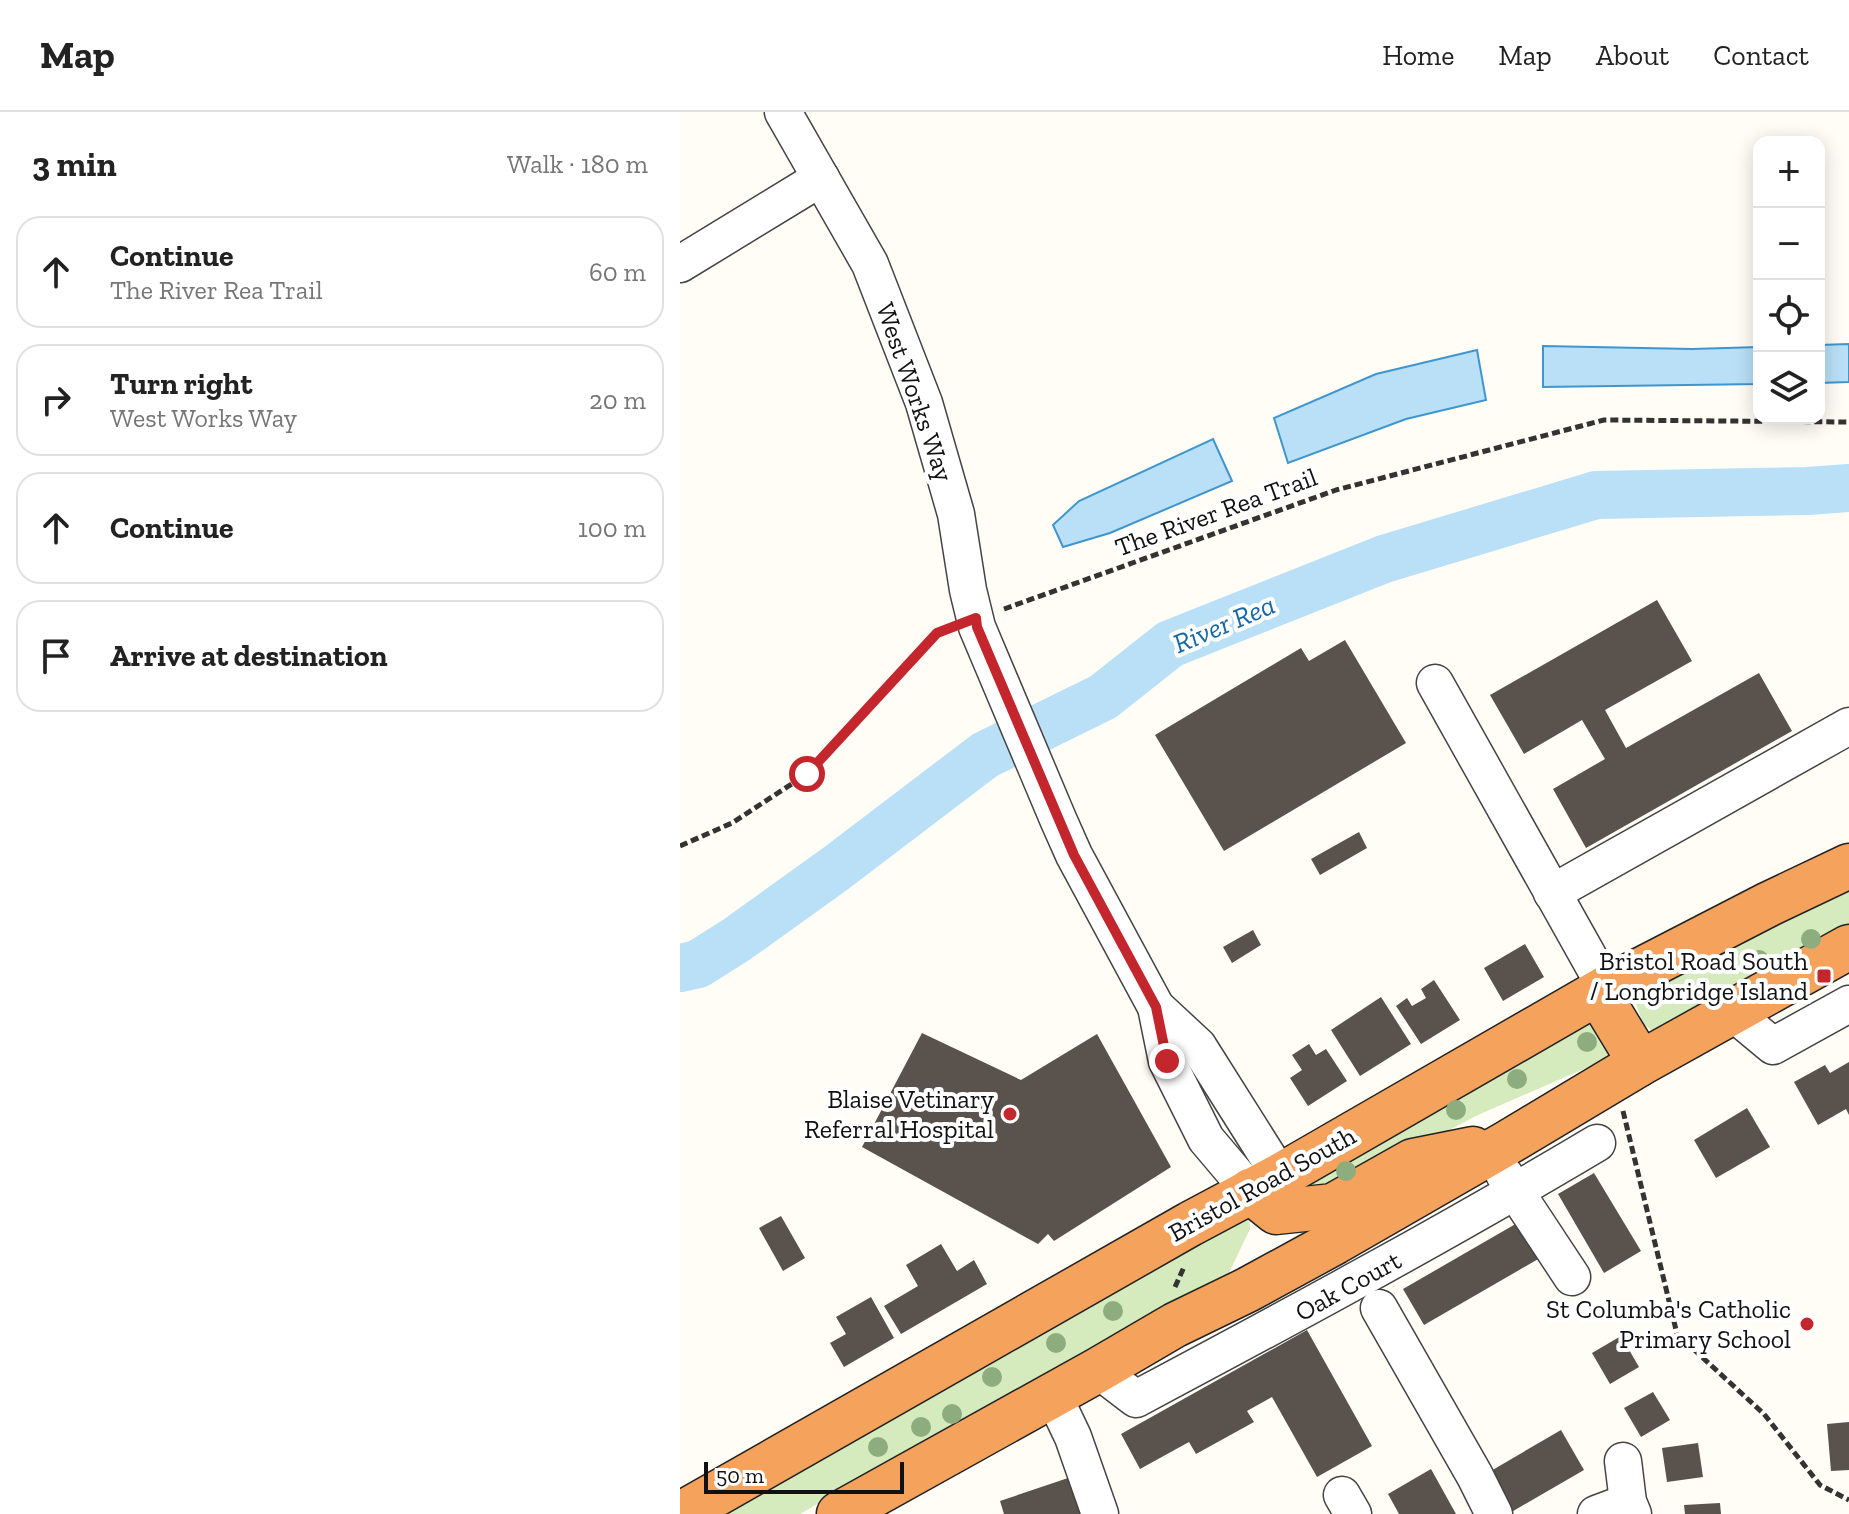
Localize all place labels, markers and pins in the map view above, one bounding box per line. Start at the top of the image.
place label: Bristol Road South / Longbridge Island [1590,945,1808,1007]
marker: Bristol Road South / Longbridge Island [1815,967,1833,985]
place label: Blaise Vetinary Referral Hospital [804,1083,995,1145]
marker: Blaise Vetinary Referral Hospital [1001,1105,1019,1123]
place label: St Columba's Catholic Primary School [1546,1293,1791,1355]
marker: St Columba's Catholic Primary School [1798,1315,1816,1333]

